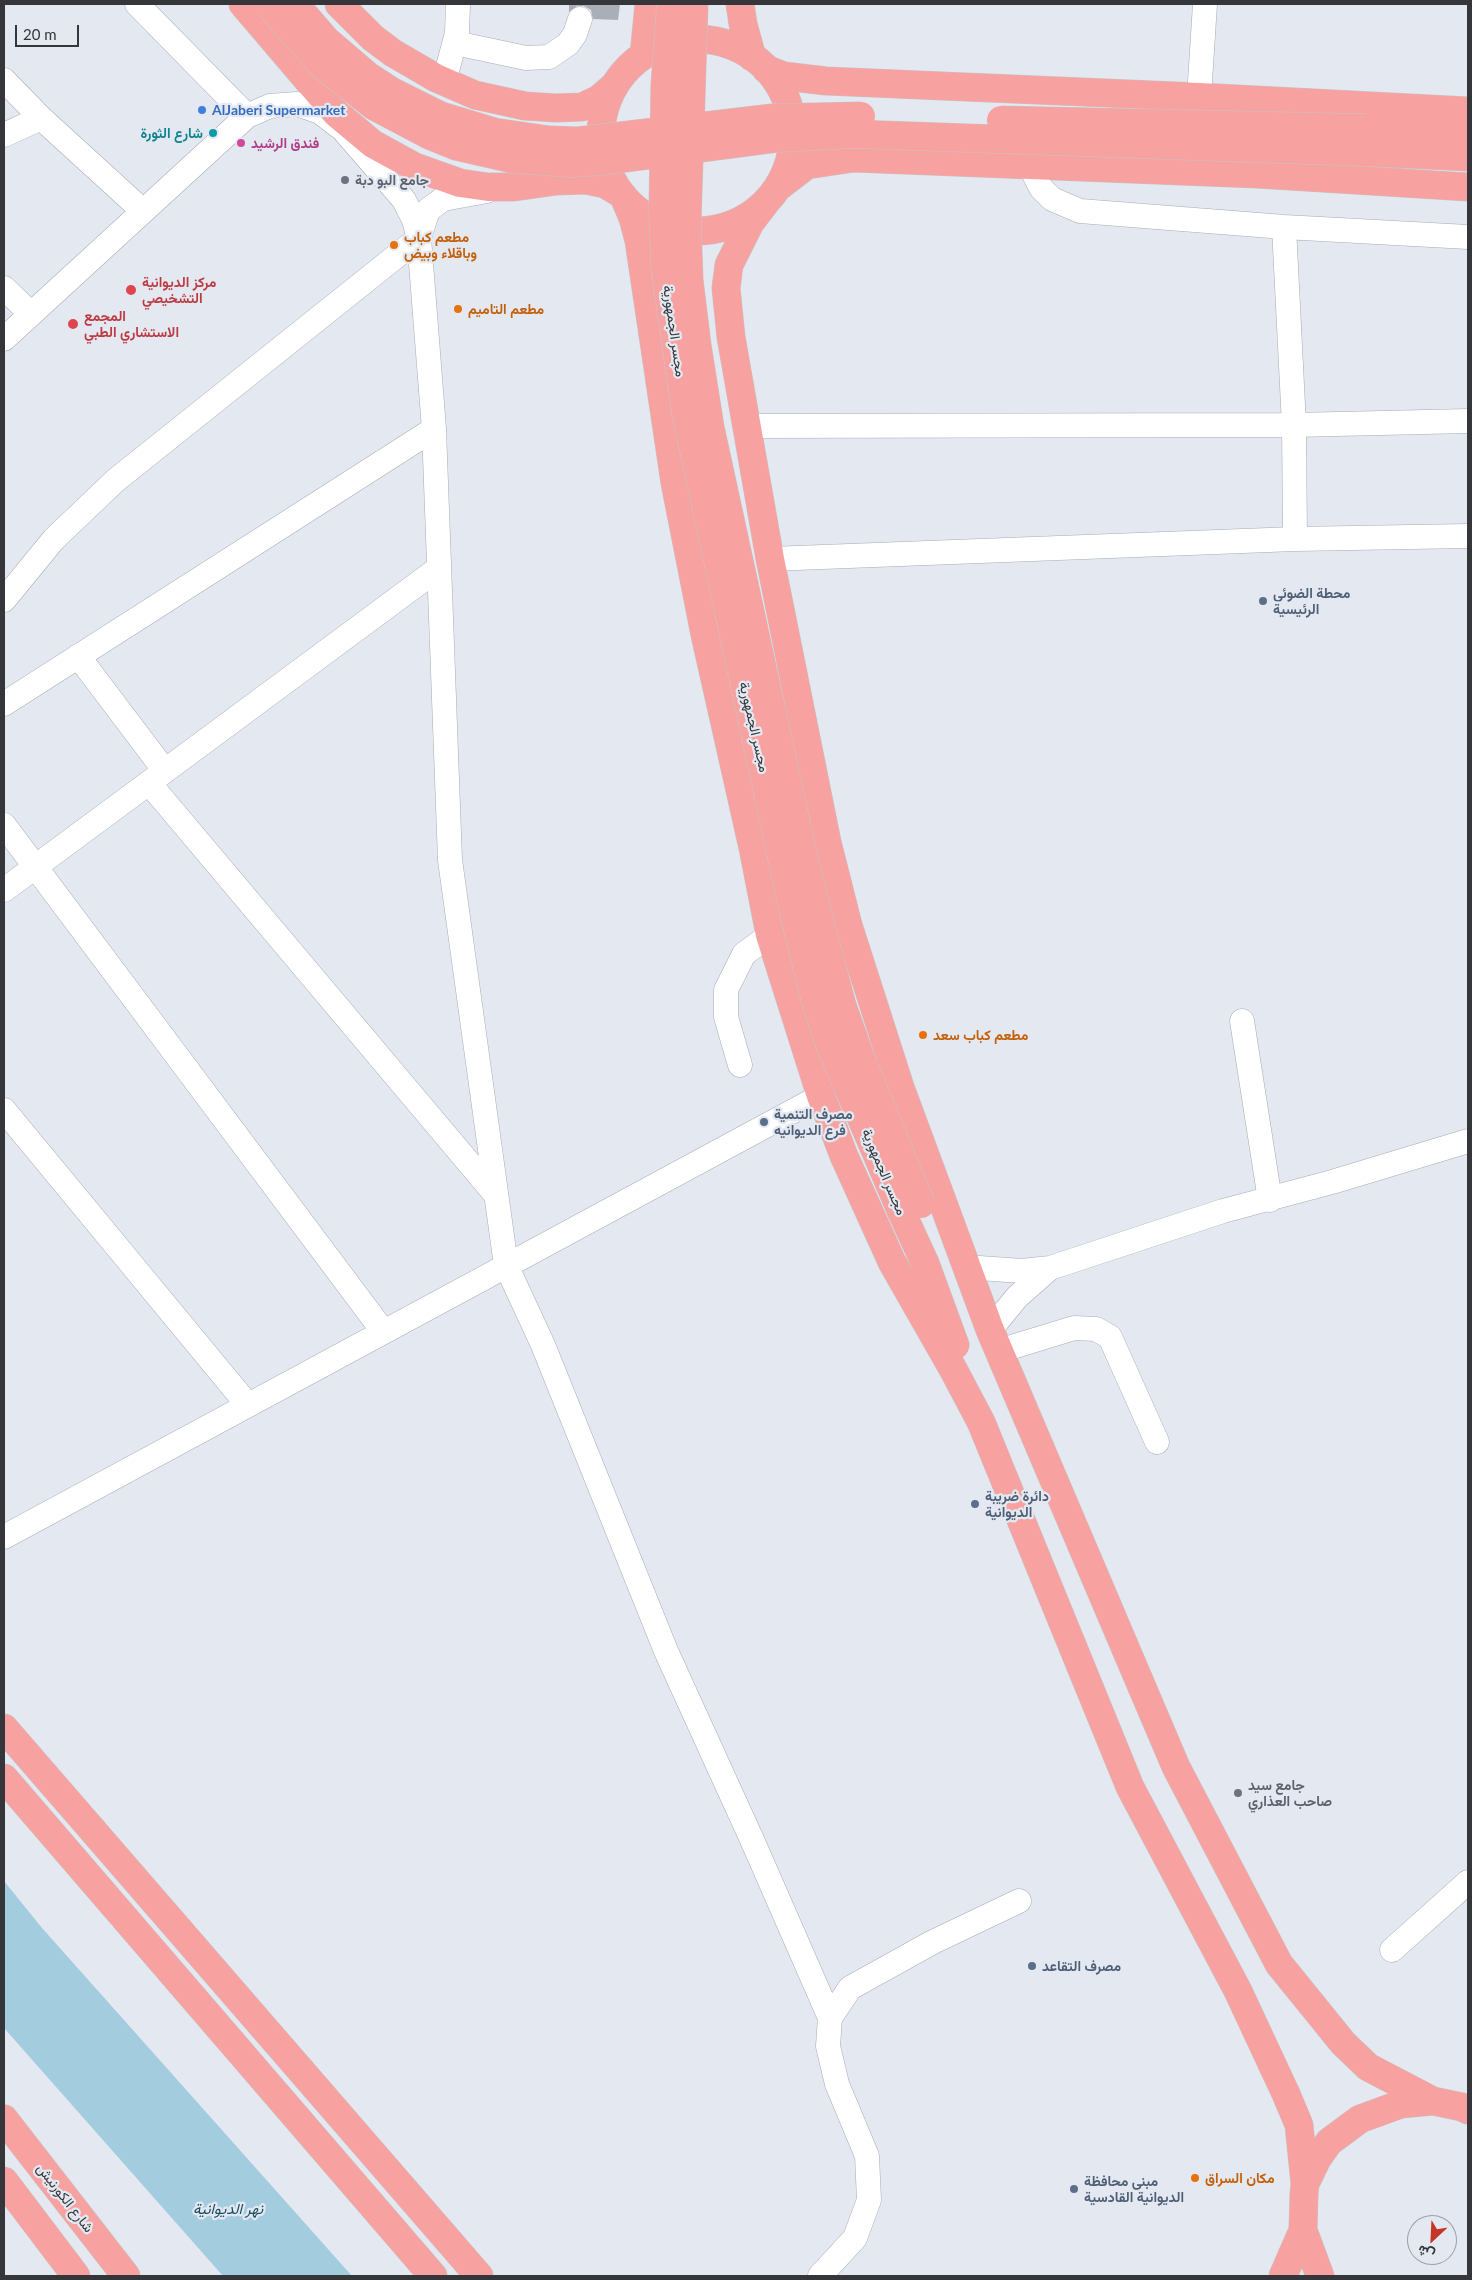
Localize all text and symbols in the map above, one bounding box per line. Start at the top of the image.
scale bar [18,15,81,47]
text: 20 m [23,25,57,43]
place label: AlJaberi Supermarket [212,102,345,118]
marker: AlJaberi Supermarket [196,104,208,116]
place label: شارع الثورة [141,125,203,141]
marker: شارع الثورة [207,127,219,139]
place label: فندق الرشيد [251,135,319,151]
marker: فندق الرشيد [235,137,247,149]
place label: جامع البو دبة [355,172,429,188]
marker: جامع البو دبة [339,174,351,186]
place label: مطعم كباب وباقلاء وبيض [404,229,477,262]
marker: مطعم كباب وباقلاء وبيض [388,239,400,251]
place label: مركز الديوانية التشخيصي [142,274,216,306]
marker: مركز الديوانية التشخيصي [124,283,138,297]
street label: مجسر الجمهورية [659,284,689,378]
place label: مطعم التاميم [468,301,544,317]
marker: مطعم التاميم [452,303,464,315]
place label: المجمع الاستشاري الطبي [84,308,179,341]
marker: المجمع الاستشاري الطبي [66,317,80,331]
place label: محطة الضوئي الرئيسية [1273,585,1350,618]
marker: محطة الضوئي الرئيسية [1257,595,1269,607]
street label: مجسر الجمهورية [735,680,773,774]
place label: مطعم كباب سعد [933,1027,1028,1043]
marker: مطعم كباب سعد [917,1029,929,1041]
place label: مصرف التنمية فرع الديوانيه [774,1106,853,1138]
marker: مصرف التنمية فرع الديوانيه [758,1116,770,1128]
street label: مجسر الجمهورية [858,1126,910,1218]
place label: دائرة ضريبة الديوانية [985,1488,1049,1520]
marker: دائرة ضريبة الديوانية [969,1498,981,1510]
place label: جامع سيد صاحب العذاري [1248,1777,1332,1810]
marker: جامع سيد صاحب العذاري [1232,1787,1244,1799]
place label: مصرف التقاعد [1042,1958,1121,1974]
marker: مصرف التقاعد [1026,1960,1038,1972]
street label: شارع الكورنيش [33,2160,97,2236]
place label: مكان السراق [1205,2170,1275,2186]
marker: مكان السراق [1189,2172,1201,2184]
place label: مبنى محافظة الديوانية القادسية [1084,2173,1184,2206]
marker: مبنى محافظة الديوانية القادسية [1068,2183,1080,2195]
water label: نهر الديوانية [193,2200,263,2218]
north arrow [1407,2215,1457,2265]
text: ش [1415,2242,1437,2264]

